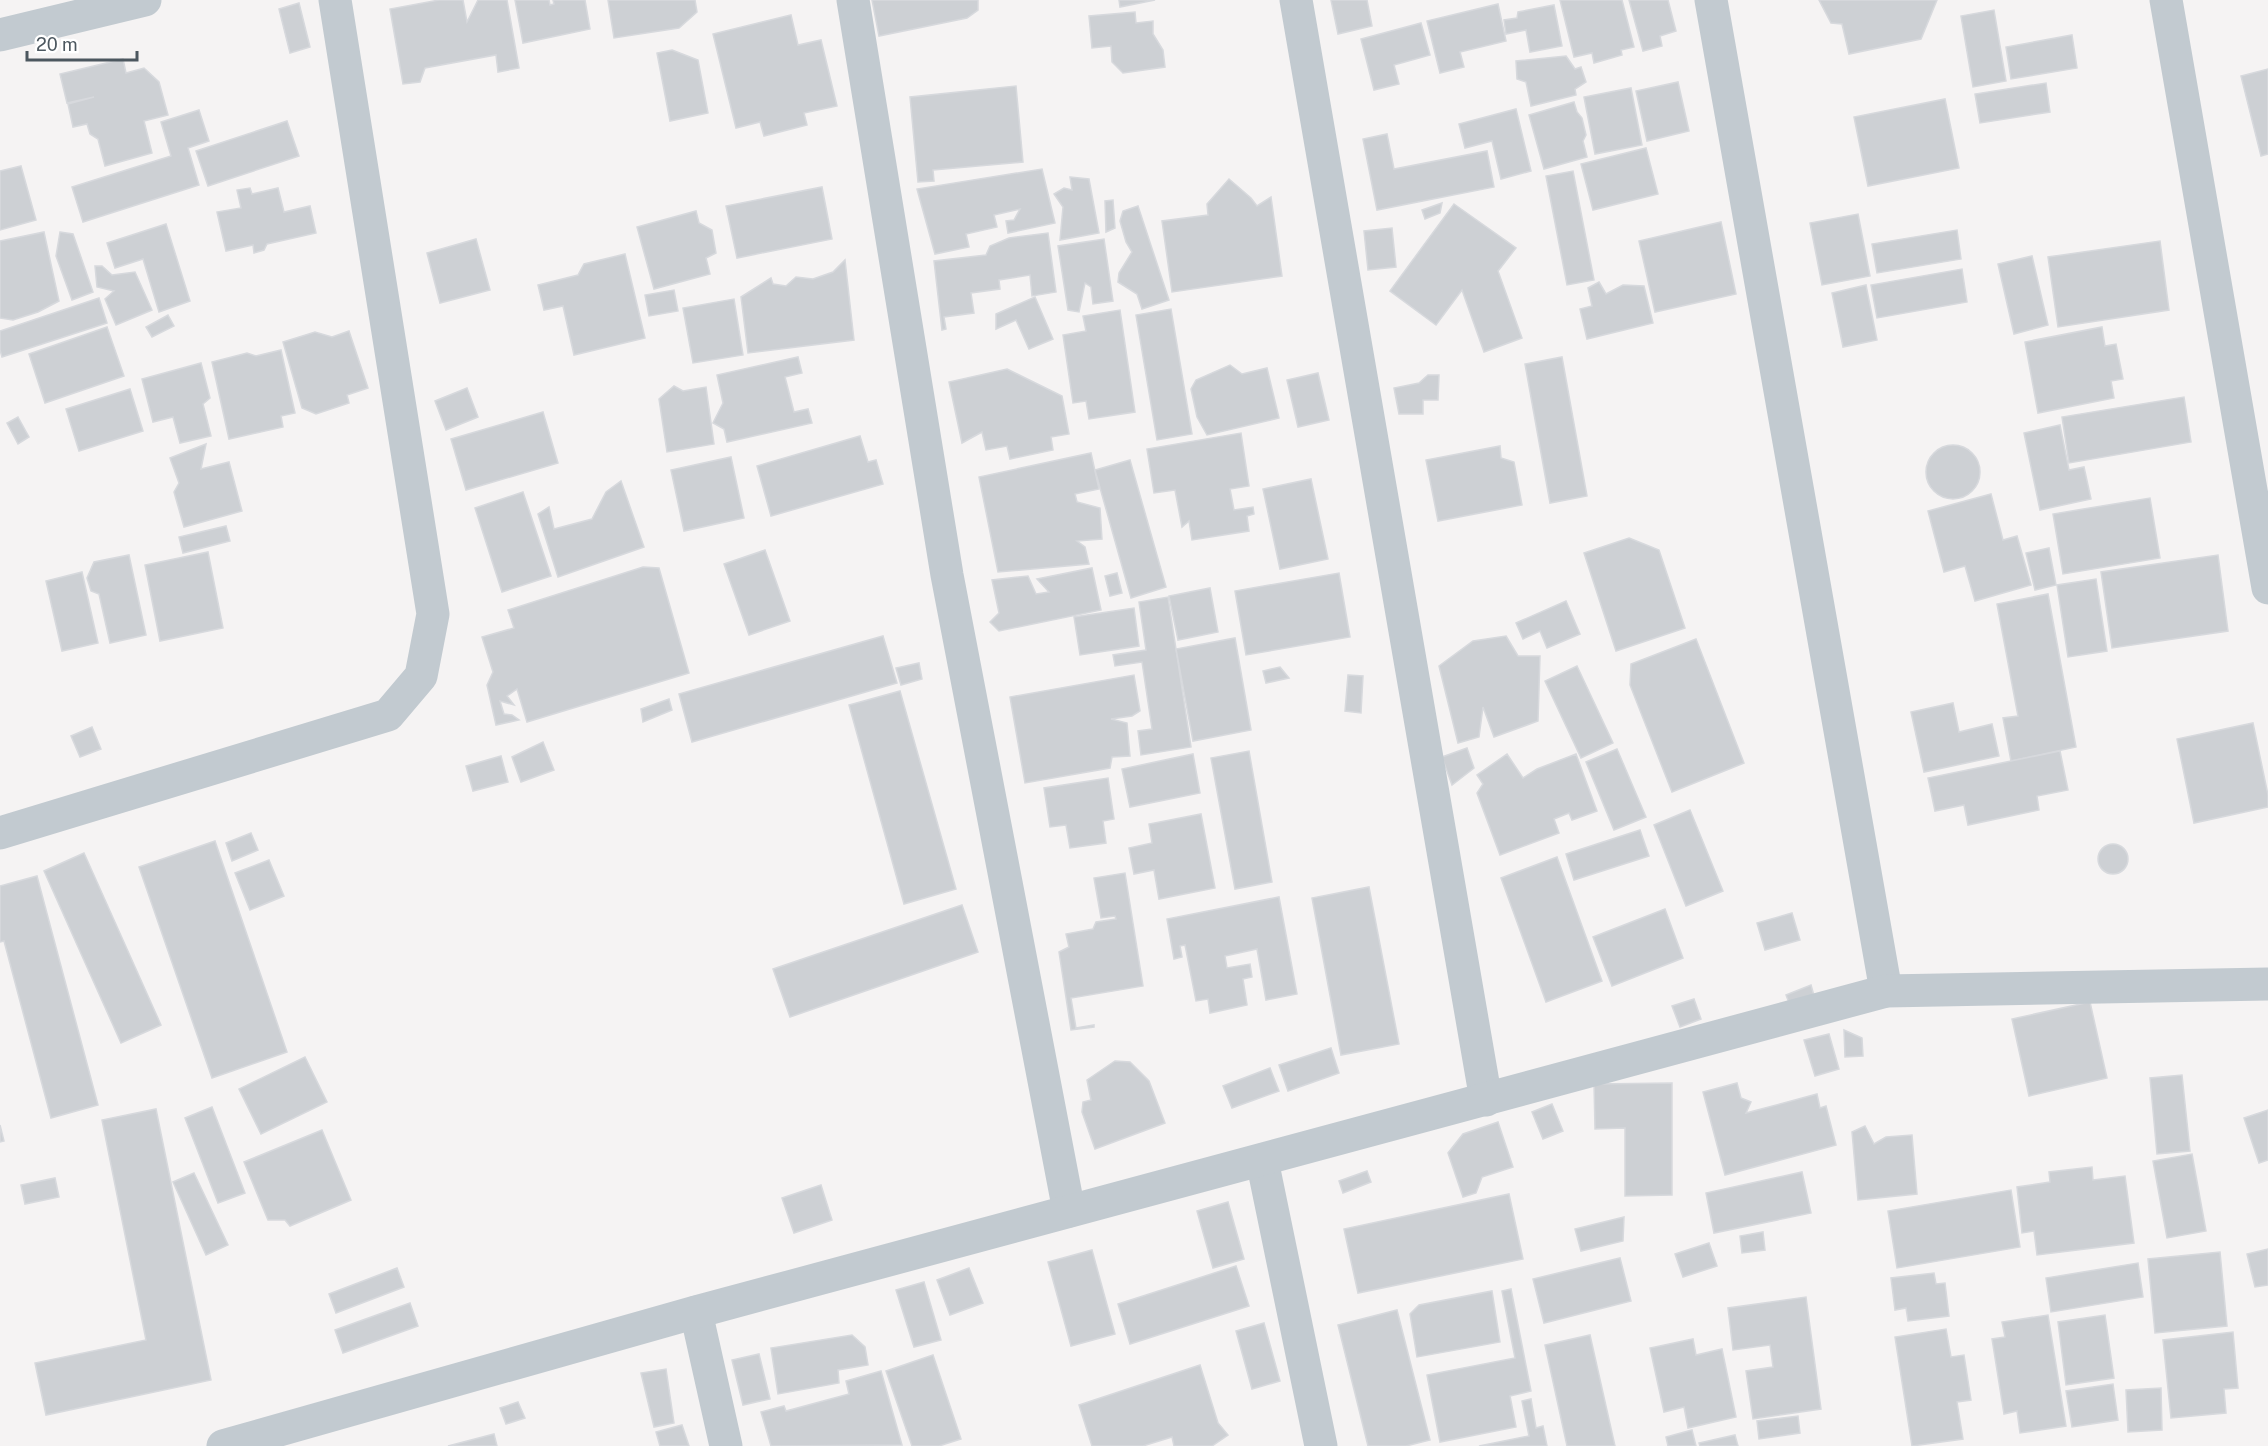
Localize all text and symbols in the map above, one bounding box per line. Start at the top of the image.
scale bar [27,24,136,62]
text: 20 m [36,34,78,55]

